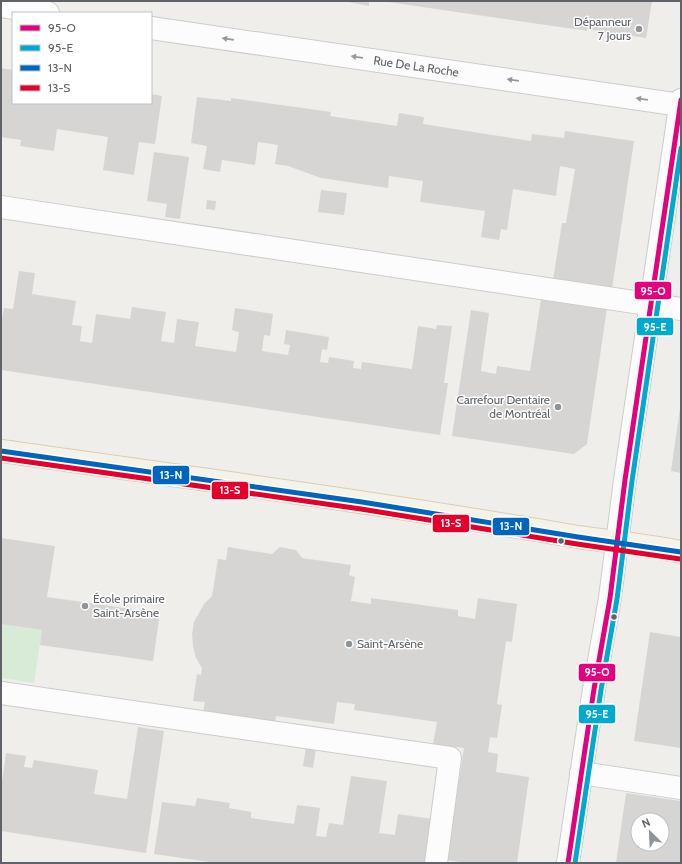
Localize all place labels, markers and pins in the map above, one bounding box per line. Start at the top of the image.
place label: Dépanneur 7 Jours [574,14,631,43]
marker: Dépanneur 7 Jours [634,24,644,34]
place label: Carrefour Dentaire de Montréal [457,392,550,421]
marker: Carrefour Dentaire de Montréal [553,402,563,412]
unlabelled marker [556,536,566,546]
place label: École primaire Saint-Arsène [93,591,165,620]
marker: École primaire Saint-Arsène [80,601,90,611]
unlabelled marker [609,612,619,622]
place label: Saint-Arsène [357,636,423,651]
marker: Saint-Arsène [344,639,354,649]

